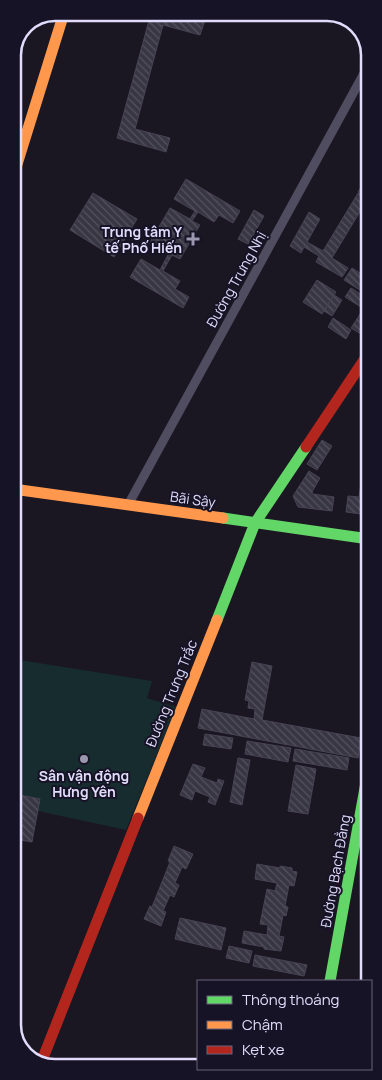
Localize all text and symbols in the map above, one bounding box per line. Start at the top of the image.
place label: Trung tâm Y tế Phố Hiến [102,222,182,257]
street label: Đường Trưng Nhị [202,228,270,330]
marker: Trung tâm Y tế Phố Hiến [186,232,200,246]
street label: Bãi Sậy [169,486,218,512]
street label: Đường Trưng Trắc [141,636,201,749]
marker: Sân vận động Hưng Yên [78,753,90,765]
place label: Sân vận động Hưng Yên [39,766,129,801]
street label: Đường Bạch Đằng [316,813,354,929]
legend [197,980,372,1070]
text: Thông thoáng [242,989,339,1010]
text: Chậm [242,1014,283,1035]
text: Kẹt xe [242,1039,285,1060]

